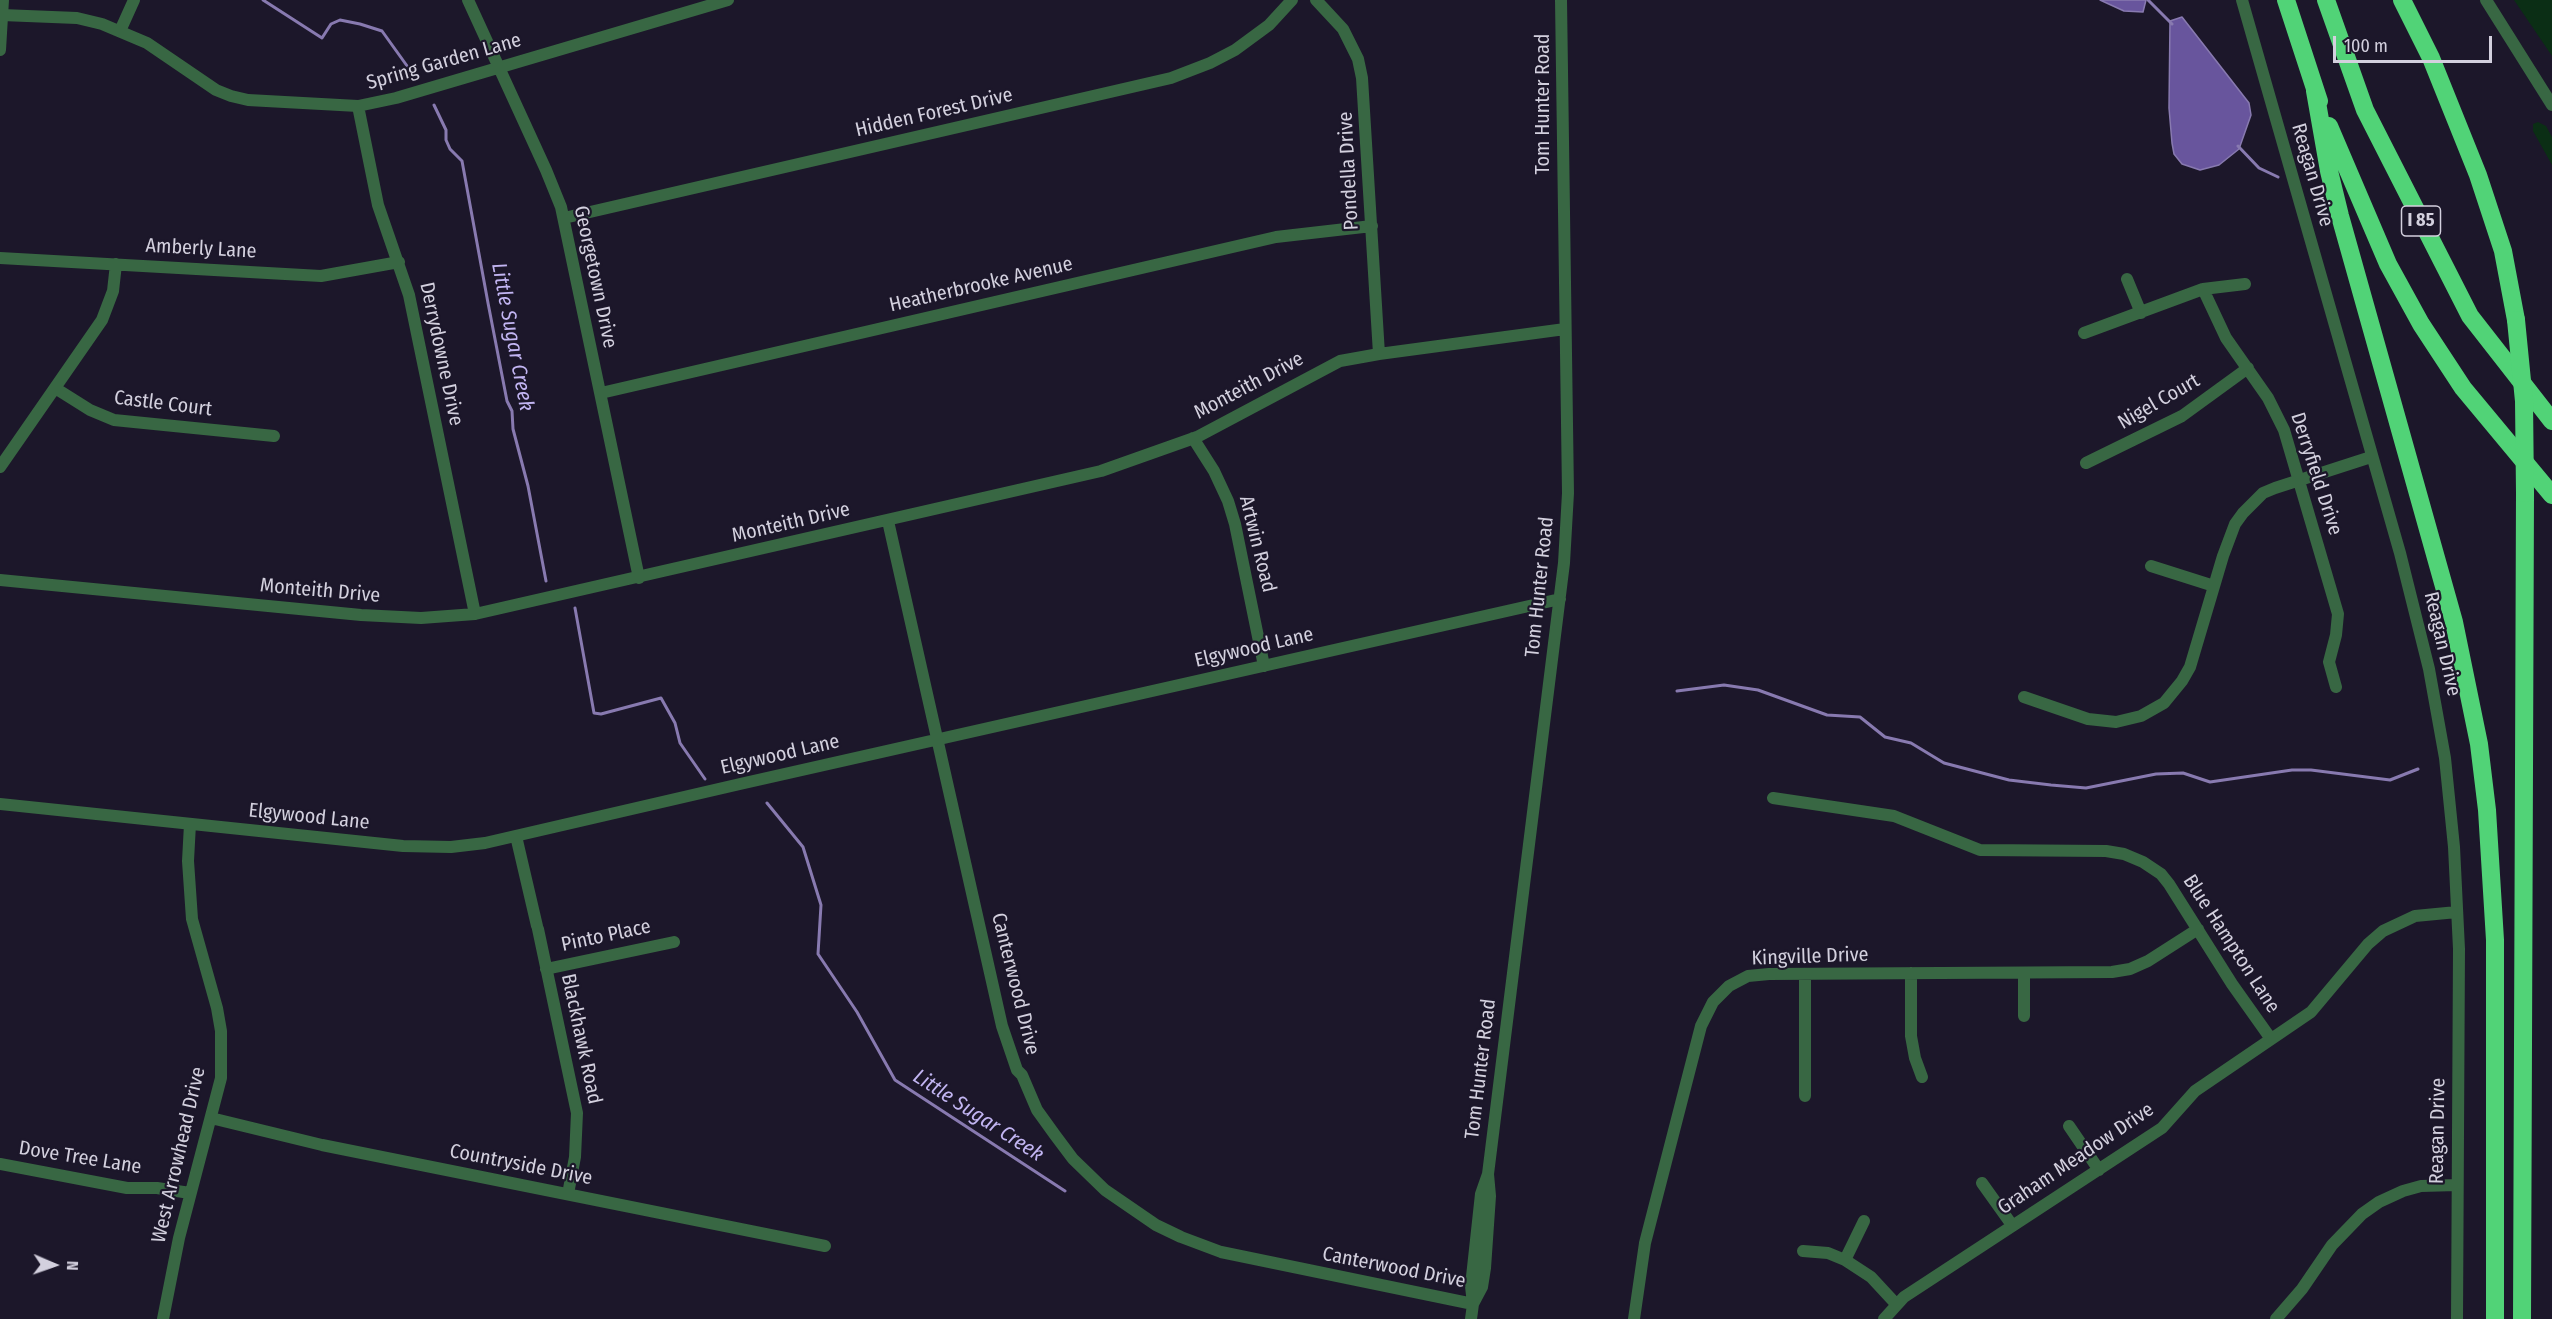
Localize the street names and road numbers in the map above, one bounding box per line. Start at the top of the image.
street label: Spring Garden Lane [364,28,524,96]
street label: Tom Hunter Road [1531,33,1555,175]
street label: Hidden Forest Drive [853,83,1015,143]
street label: Pondella Drive [1334,111,1364,231]
street label: Reagan Drive [2286,121,2338,229]
street label: Georgetown Drive [568,204,622,350]
road number: I 85 [2402,206,2440,236]
street label: Amberly Lane [145,234,257,264]
street label: Heatherbrooke Avenue [887,252,1075,318]
street label: Derrydowne Drive [414,280,468,428]
street label: Monteith Drive [1190,347,1308,425]
street label: Nigel Court [2114,369,2204,435]
street label: Castle Court [113,386,213,422]
street label: Derryfield Drive [2285,410,2347,538]
street label: Artwin Road [1233,493,1281,595]
street label: Monteith Drive [730,498,852,548]
street label: Tom Hunter Road [1521,516,1559,658]
street label: Monteith Drive [259,574,381,608]
street label: Reagan Drive [2418,590,2466,698]
street label: Elgywood Lane [1192,623,1316,673]
street label: Elgywood Lane [718,730,842,780]
street label: Elgywood Lane [247,799,371,835]
street label: Blue Hampton Lane [2177,870,2285,1018]
street label: Canterwood Drive [986,911,1044,1057]
street label: Pinto Place [559,915,653,957]
street label: Kingville Drive [1751,943,1869,971]
street label: Blackhawk Road [555,972,607,1106]
street label: Tom Hunter Road [1460,997,1502,1141]
street label: West Arrowhead Drive [147,1065,211,1245]
street label: Reagan Drive [2425,1078,2451,1184]
street label: Graham Meadow Drive [1993,1098,2159,1220]
street label: Dove Tree Lane [17,1136,143,1180]
street label: Countryside Drive [448,1139,594,1191]
street label: Canterwood Drive [1320,1242,1468,1294]

